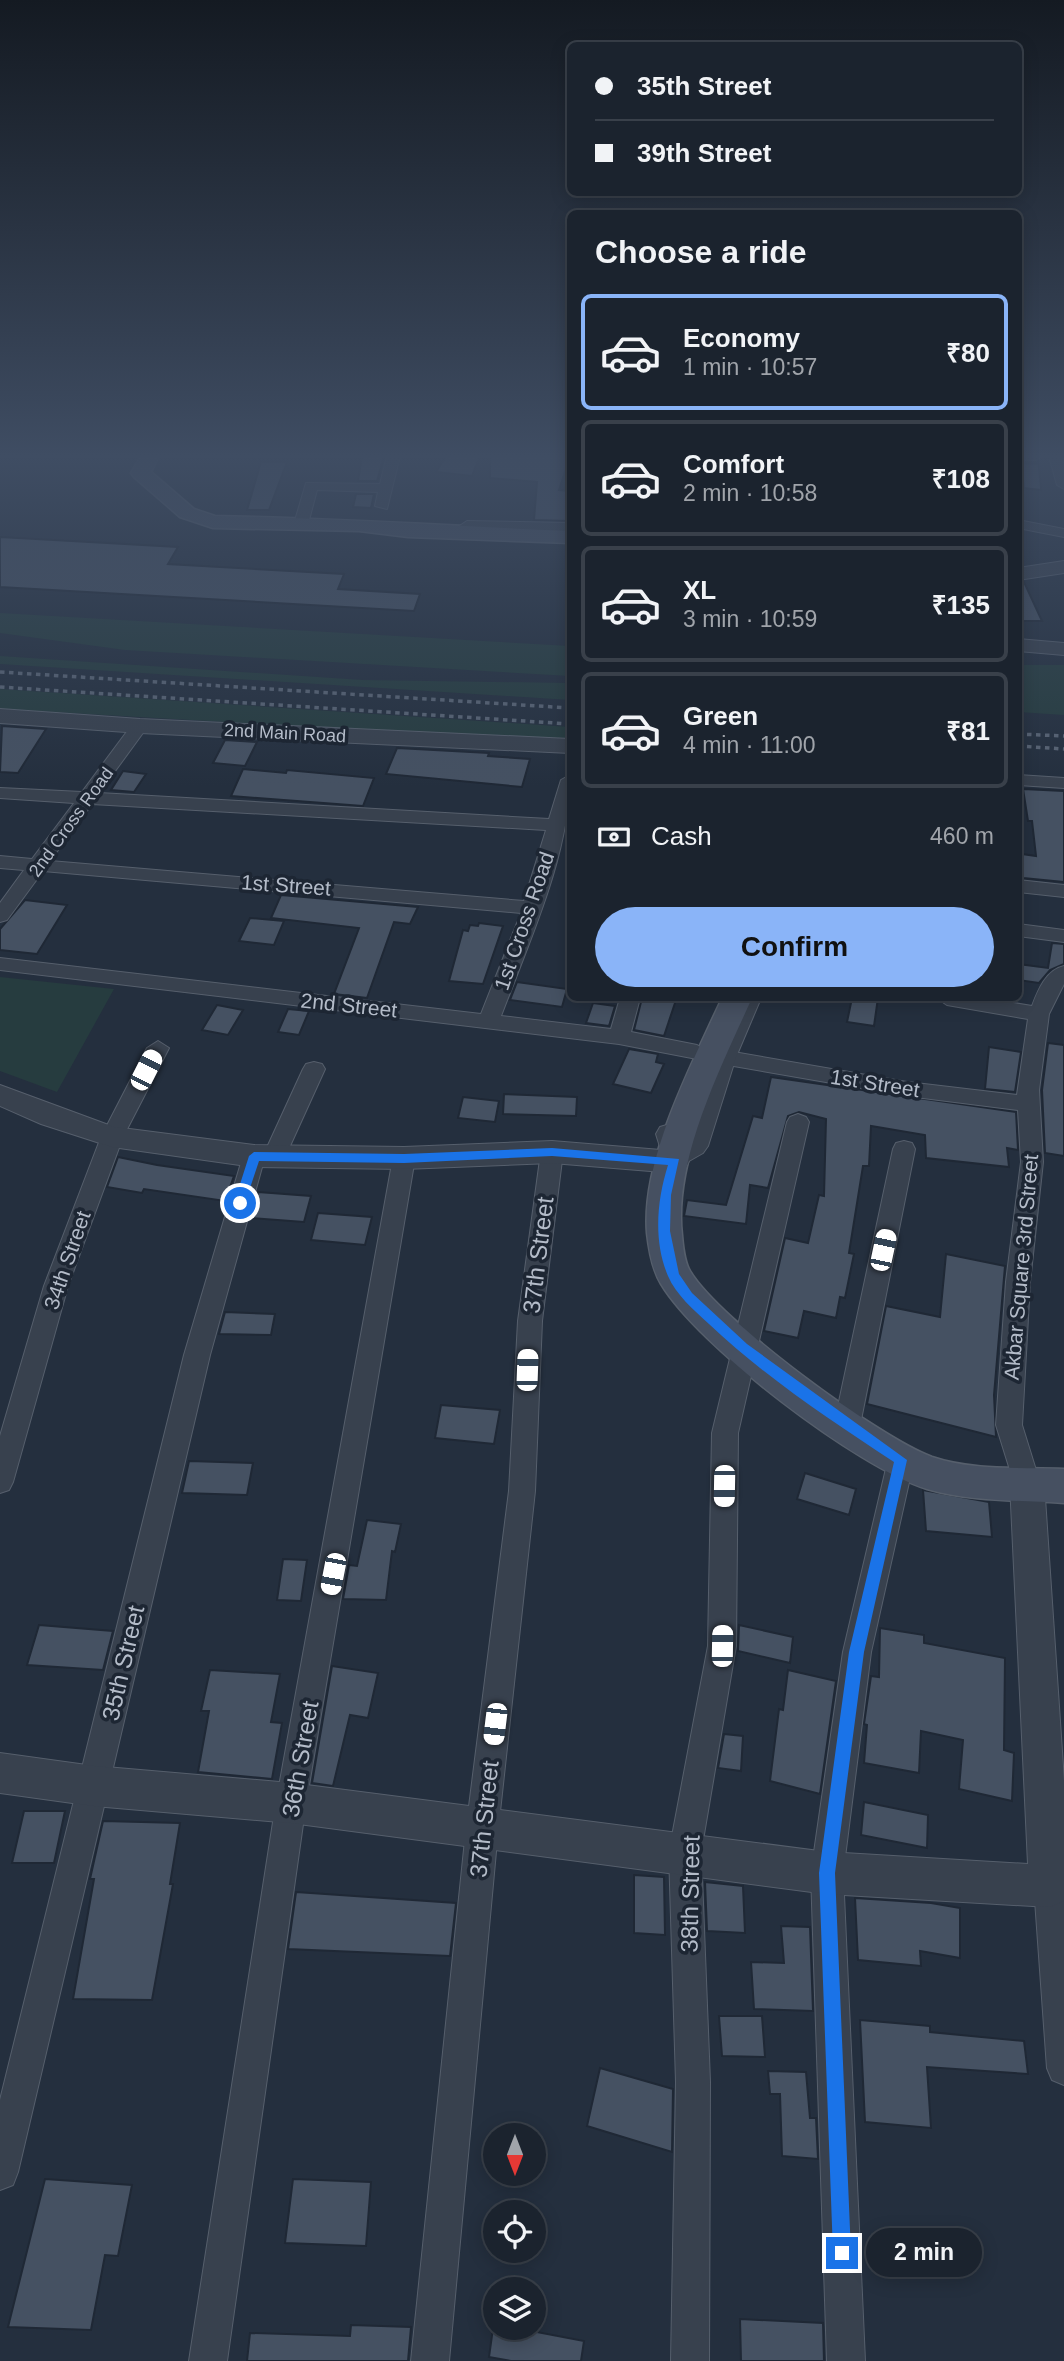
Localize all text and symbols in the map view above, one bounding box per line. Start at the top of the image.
text: 35th Street [637,71,771,101]
text: 39th Street [637,138,771,168]
text: Choose a ride [595,234,807,270]
icon: car [599,321,662,384]
text: Economy [683,323,800,353]
text: ₹80 [946,338,990,368]
text: 1 min · 10:57 [683,354,817,380]
icon: car [599,447,662,510]
text: Comfort [683,449,784,479]
text: ₹108 [932,464,990,494]
text: 2 min · 10:58 [683,480,817,506]
icon: car [599,573,662,636]
text: XL [683,575,716,605]
text: ₹135 [932,590,990,620]
text: 3 min · 10:59 [683,606,817,632]
icon: car [599,699,662,762]
text: Green [683,701,758,731]
text: ₹81 [946,716,990,746]
street label: 2nd Main Road [224,720,346,746]
text: 4 min · 11:00 [683,732,816,758]
street label: 2nd Cross Road [25,764,117,880]
icon: cash [595,818,633,856]
text: Cash [651,821,712,851]
text: 460 m [930,823,994,849]
street label: 1st Cross Road [490,849,558,993]
street label: 1st Street [240,870,332,900]
button: Confirm [595,907,994,987]
street label: 2nd Street [300,988,399,1022]
car [128,1047,165,1093]
street label: 1st Street [829,1065,921,1101]
street label: Akbar Square 3rd Street [1000,1153,1042,1381]
route start [224,1187,256,1219]
street label: 37th Street [517,1195,559,1315]
street label: 34th Street [39,1208,95,1312]
car [869,1227,898,1273]
car [516,1349,539,1391]
car [714,1465,735,1507]
car [319,1551,348,1597]
street label: 35th Street [97,1602,149,1723]
car [712,1625,733,1667]
street label: 36th Street [277,1699,324,1819]
car [483,1702,508,1746]
street label: 37th Street [464,1759,504,1879]
street label: 38th Street [675,1835,705,1953]
north arrow [483,2123,546,2186]
map controls [483,2123,546,2340]
button: locate [483,2200,546,2263]
callout: 2 min [866,2228,982,2278]
route end [826,2237,858,2269]
text: 2 min [894,2239,954,2265]
button: layers [483,2277,546,2340]

